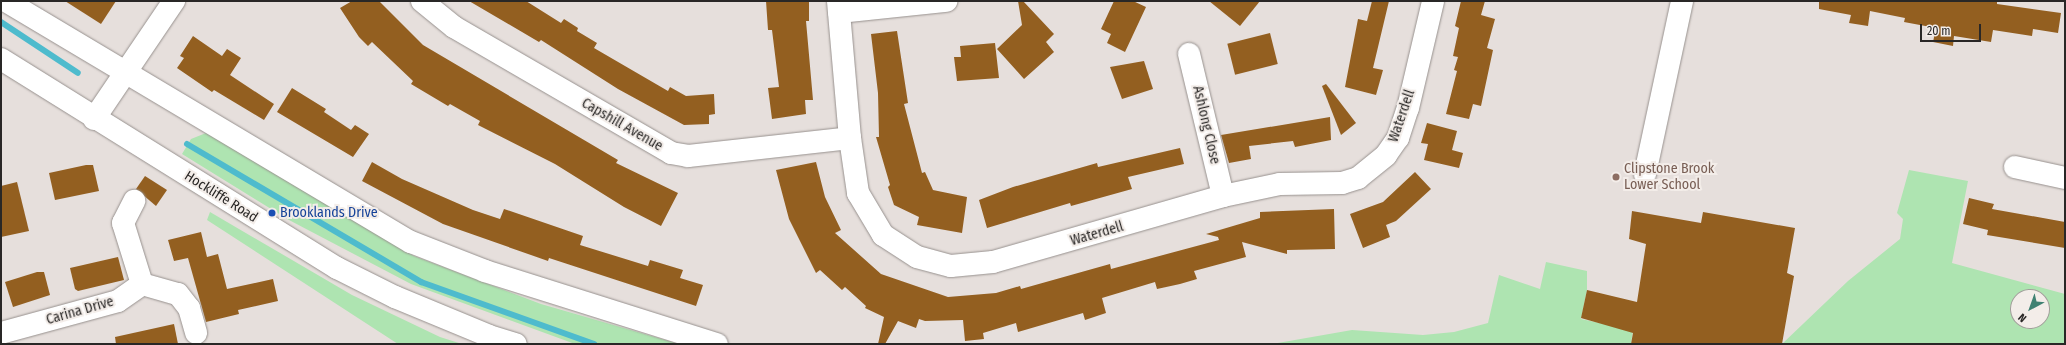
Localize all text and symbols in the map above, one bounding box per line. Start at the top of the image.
scale bar [1922,16,1983,42]
text: 20 m [1927,24,1951,38]
street label: Ashlong Close [1189,84,1223,166]
street label: Waterdell [1385,87,1419,145]
street label: Capshill Avenue [578,95,666,155]
place label: Clipstone Brook Lower School [1624,161,1714,194]
street label: Hockliffe Road [181,168,261,226]
marker: Clipstone Brook Lower School [1611,172,1621,182]
place label: Brooklands Drive [280,205,378,221]
marker: Brooklands Drive [267,208,277,218]
street label: Waterdell [1068,218,1126,250]
north arrow [2010,289,2050,329]
street label: Carina Drive [44,293,116,329]
text: N [2016,311,2029,325]

